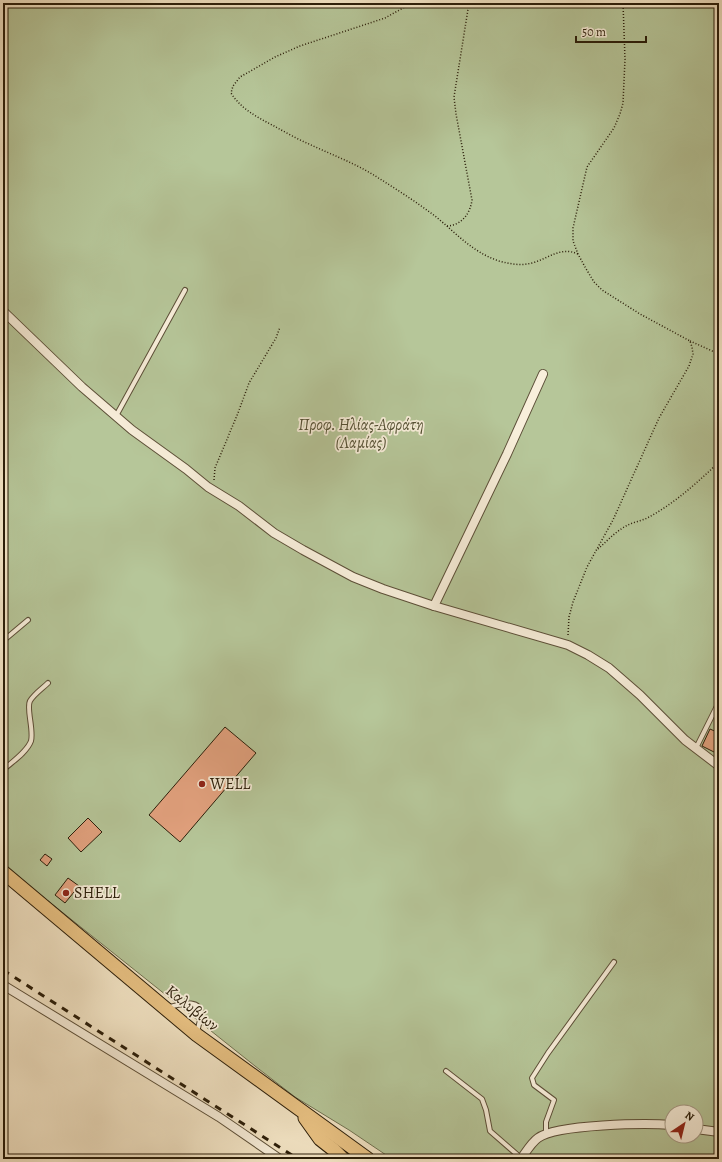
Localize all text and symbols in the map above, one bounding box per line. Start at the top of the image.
scale bar [576,18,646,44]
text: 50 m [582,24,606,40]
park label: Προφ. Ηλίας-Αφράτη (Λαμίας) [298,414,424,454]
place label: WELL [209,773,251,795]
marker: WELL [197,779,207,789]
place label: SHELL [74,882,121,904]
marker: SHELL [61,888,71,898]
street label: Καλυβίων [161,980,224,1037]
north arrow [664,1104,704,1144]
text: N [682,1108,697,1125]

